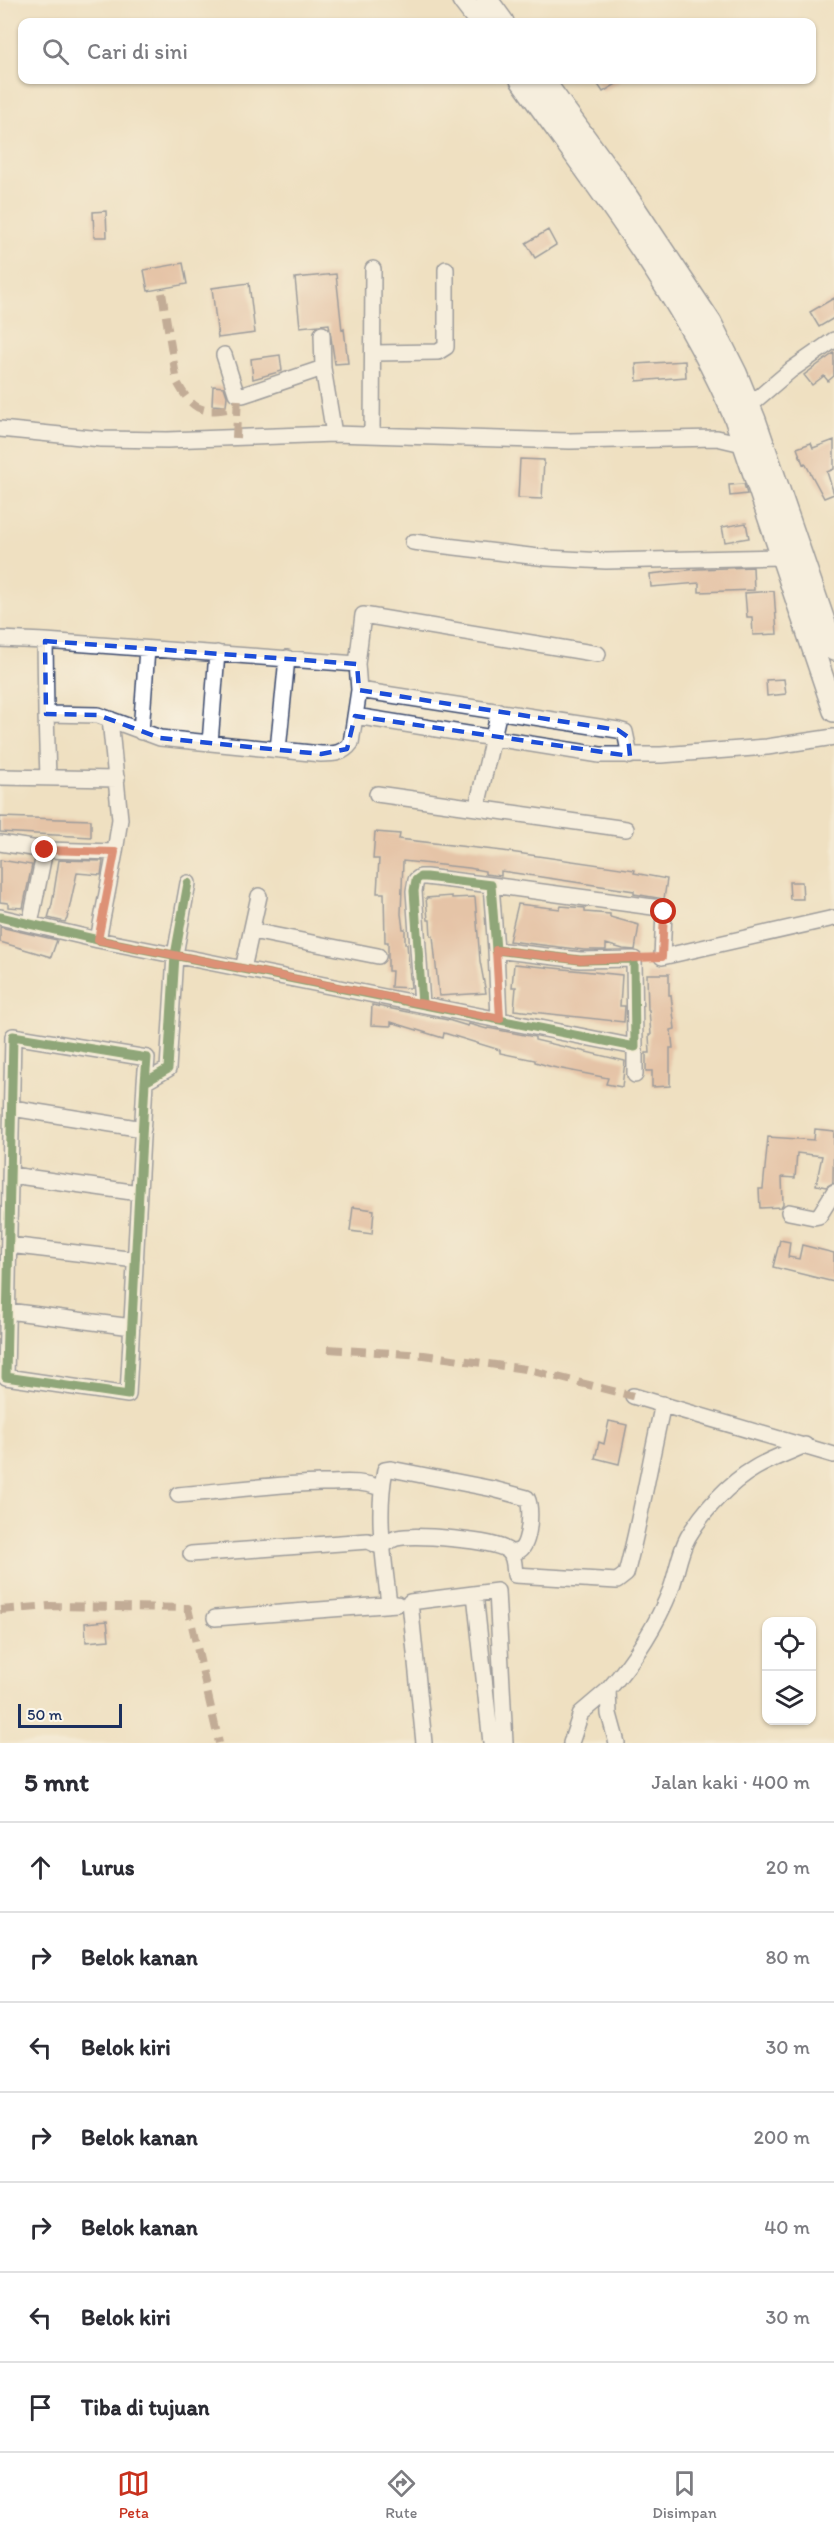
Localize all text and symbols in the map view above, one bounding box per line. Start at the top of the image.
search box [18,18,816,84]
icon: search [39,35,72,68]
text: Cari di sini [87,38,188,65]
route end [31,836,57,862]
route start [650,898,676,924]
map controls [762,1617,816,1725]
button: locate [762,1617,816,1671]
button: layers [762,1671,816,1725]
scale bar [18,1701,122,1728]
text: 50 m [27,1705,62,1724]
text: 5 mnt [24,1766,89,1798]
text: Jalan kaki · 400 m [652,1770,810,1794]
icon: ahead [24,1851,57,1884]
text: Lurus [81,1854,135,1881]
text: 20 m [766,1855,810,1879]
icon: right [24,1941,57,1974]
text: Belok kanan [81,1944,198,1971]
text: 80 m [765,1945,810,1969]
icon: left [24,2031,57,2064]
text: Belok kiri [81,2034,171,2061]
text: 30 m [765,2035,810,2059]
icon: right [24,2121,57,2154]
text: Belok kanan [81,2124,198,2151]
text: 200 m [754,2125,810,2149]
icon: right [24,2211,57,2244]
text: Belok kanan [81,2214,198,2241]
text: 40 m [764,2215,810,2239]
icon: left [24,2301,57,2334]
text: Belok kiri [81,2304,171,2331]
text: 30 m [765,2305,810,2329]
icon: arrive [24,2391,57,2424]
text: Tiba di tujuan [81,2394,210,2421]
tab: Peta [117,2467,150,2522]
tab: Rute [385,2467,418,2522]
tab: Disimpan [652,2467,717,2522]

